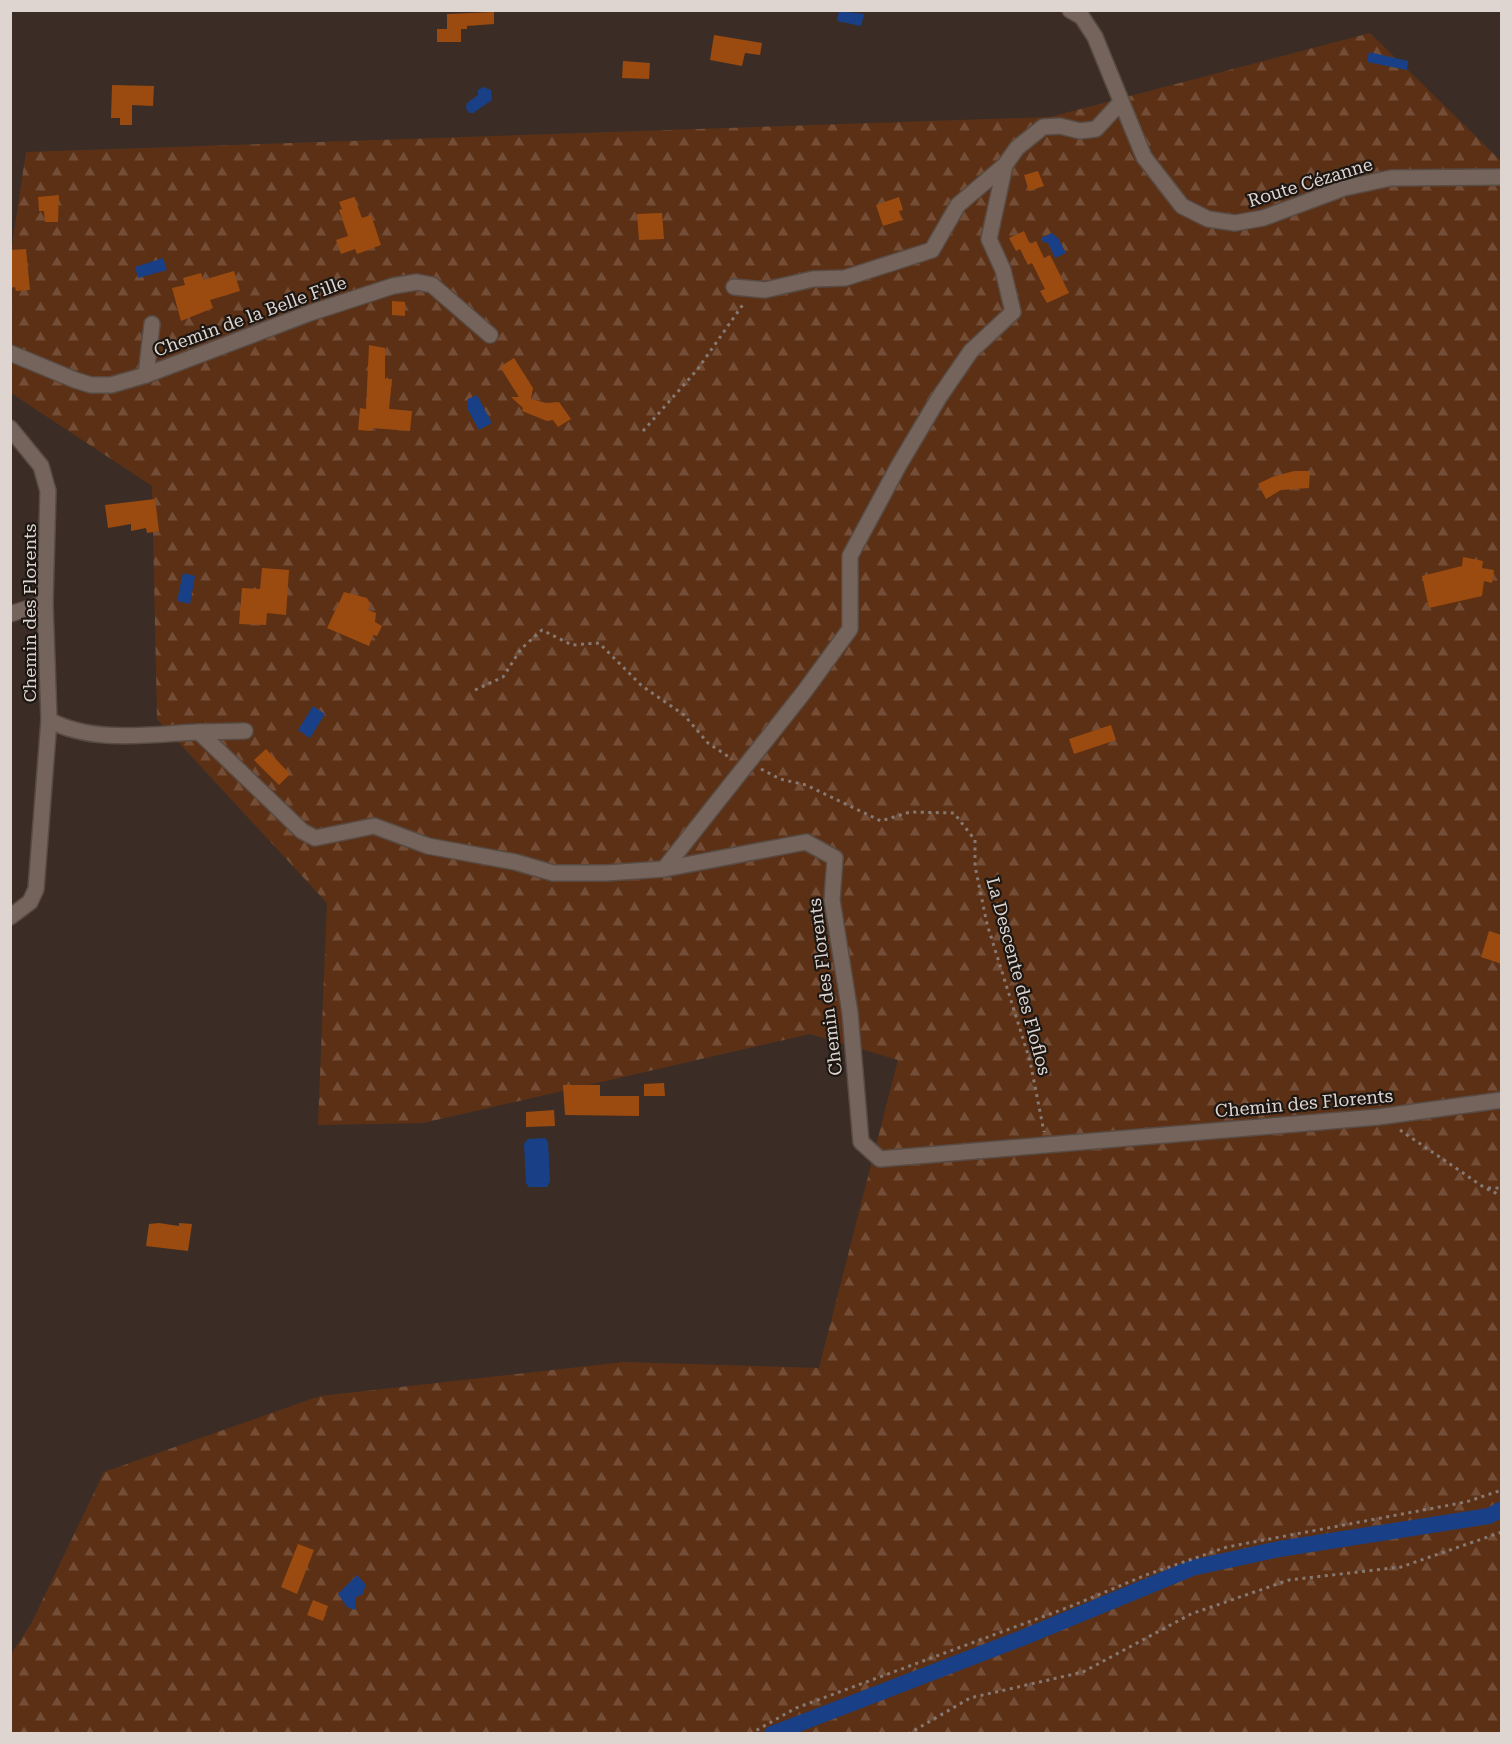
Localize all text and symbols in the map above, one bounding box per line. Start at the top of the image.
street label: Route Cézanne [1245,153,1375,211]
street label: Chemin de la Belle Fille [151,271,349,361]
street label: Chemin des Florents [19,524,40,702]
street label: La Descente des Floflos [982,875,1056,1077]
street label: Chemin des Florents [804,897,846,1077]
street label: Chemin des Florents [1214,1085,1394,1121]

